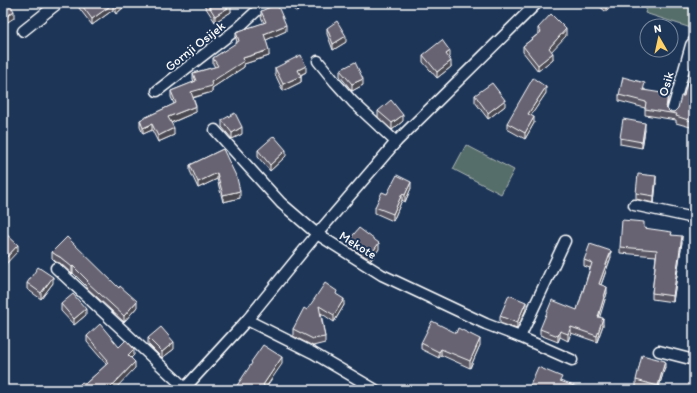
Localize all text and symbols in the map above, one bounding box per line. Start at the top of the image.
street label: Gornji Osijek [162,18,228,74]
north arrow [639,18,679,58]
text: N [653,22,662,36]
street label: Osik [655,69,677,98]
street label: Mekote [337,228,379,262]

